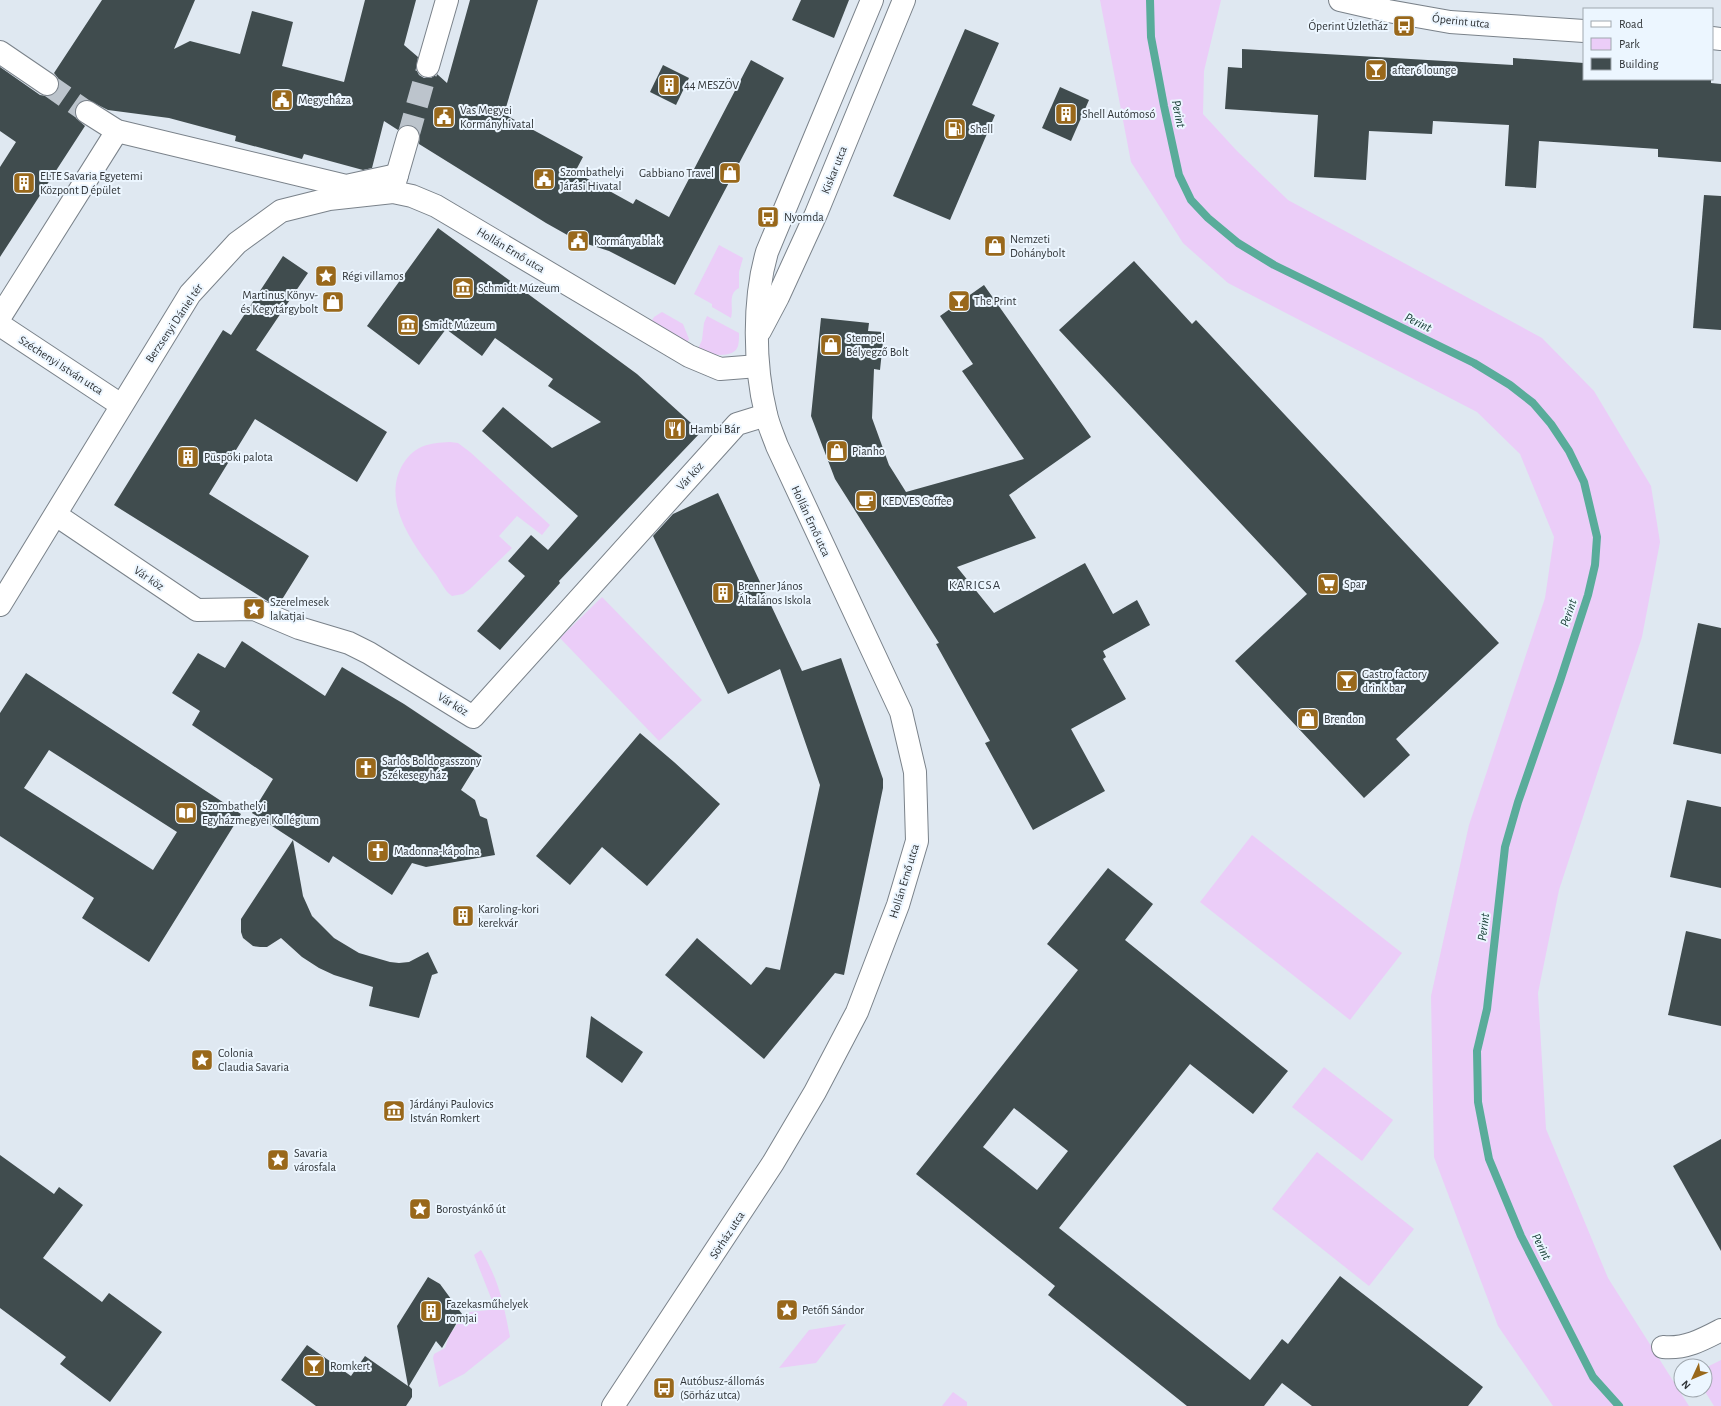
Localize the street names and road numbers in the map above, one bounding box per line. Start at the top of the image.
street label: Óperint utca [1432,11,1491,30]
street label: Kiskar utca [819,144,849,196]
street label: Hollán Ernő utca [475,225,547,275]
street label: Berzsenyi Dániel tér [143,281,206,365]
street label: Széchenyi István utca [16,333,106,398]
street label: Vár köz [674,460,706,492]
street label: Hollán Ernő utca [789,484,833,559]
street label: Vár köz [132,564,166,592]
street label: Vár köz [436,690,470,718]
street label: Hollán Ernő utca [887,842,921,919]
street label: Sörház utca [707,1209,747,1261]

